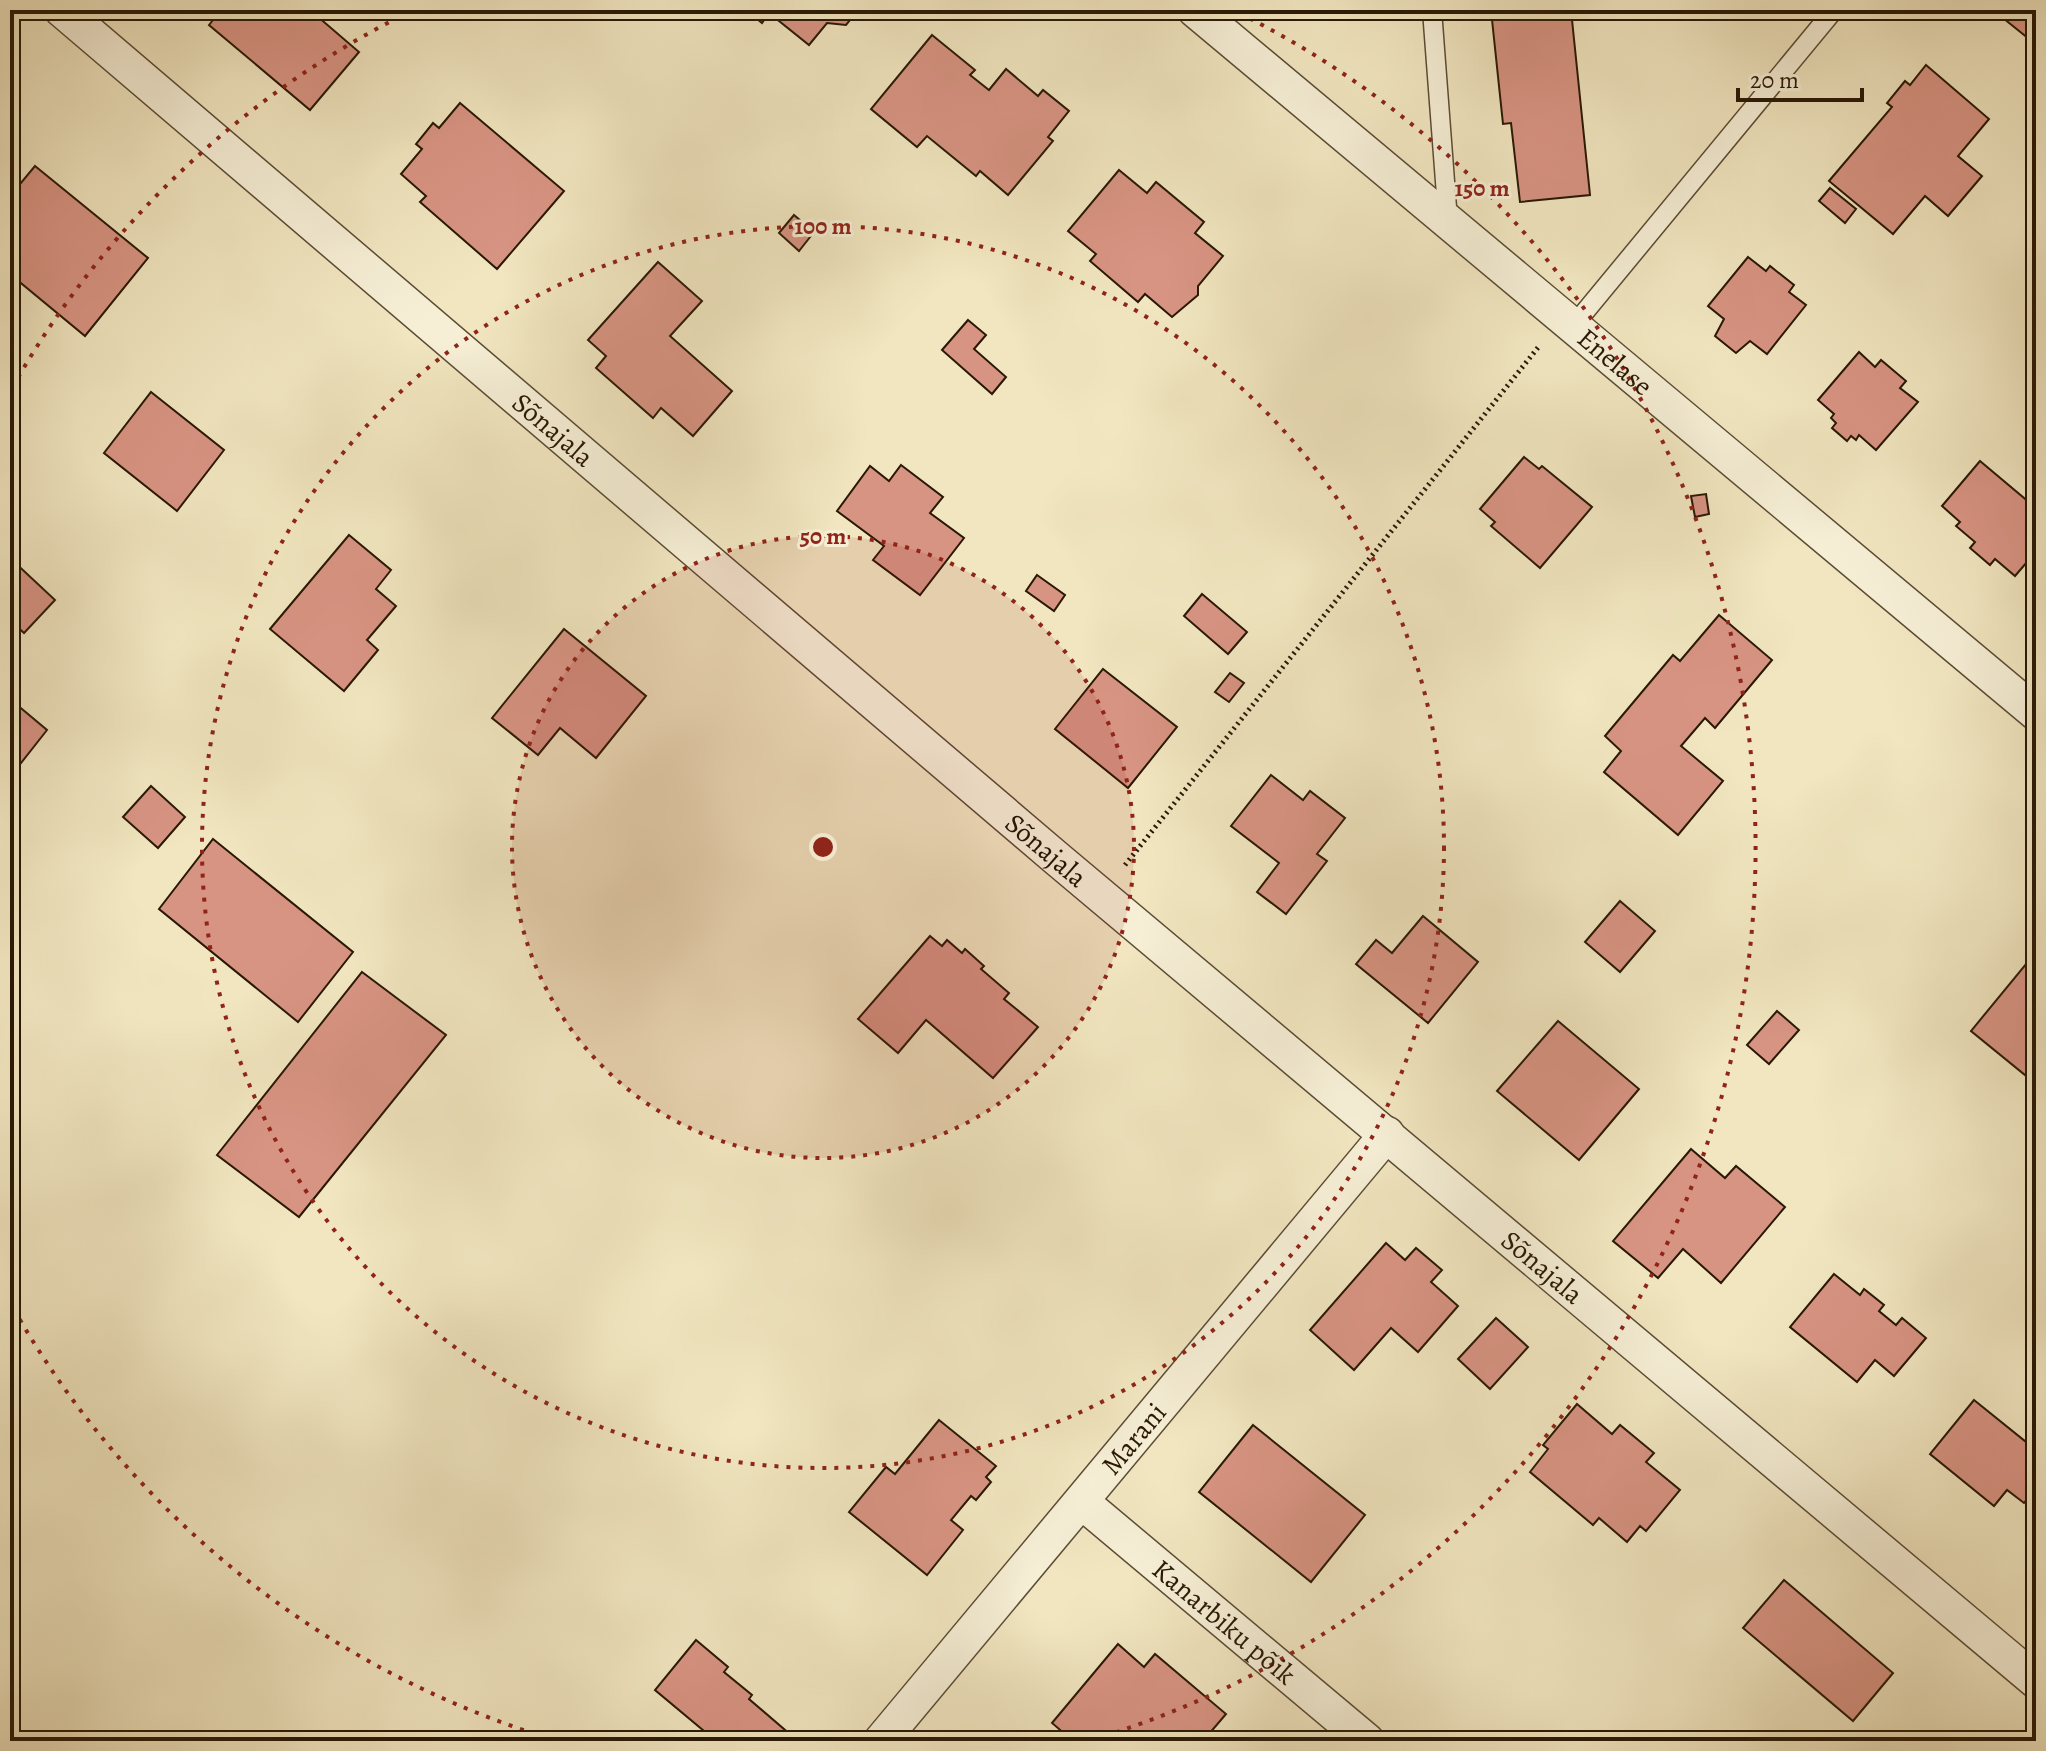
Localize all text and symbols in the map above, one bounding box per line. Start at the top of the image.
scale bar [1738,52,1862,102]
text: 20 m [1750,64,1799,96]
text: 150 m [1454,172,1510,204]
text: 100 m [794,210,852,242]
street label: Enelase [1569,320,1661,405]
street label: Sõnajala [504,384,602,476]
text: 50 m [800,520,846,552]
street label: Sõnajala [997,805,1095,896]
centre of rings [809,833,837,861]
street label: Sõnajala [1493,1222,1591,1313]
street label: Marani [1093,1395,1175,1483]
street label: Kanarbiku põik [1144,1551,1304,1694]

